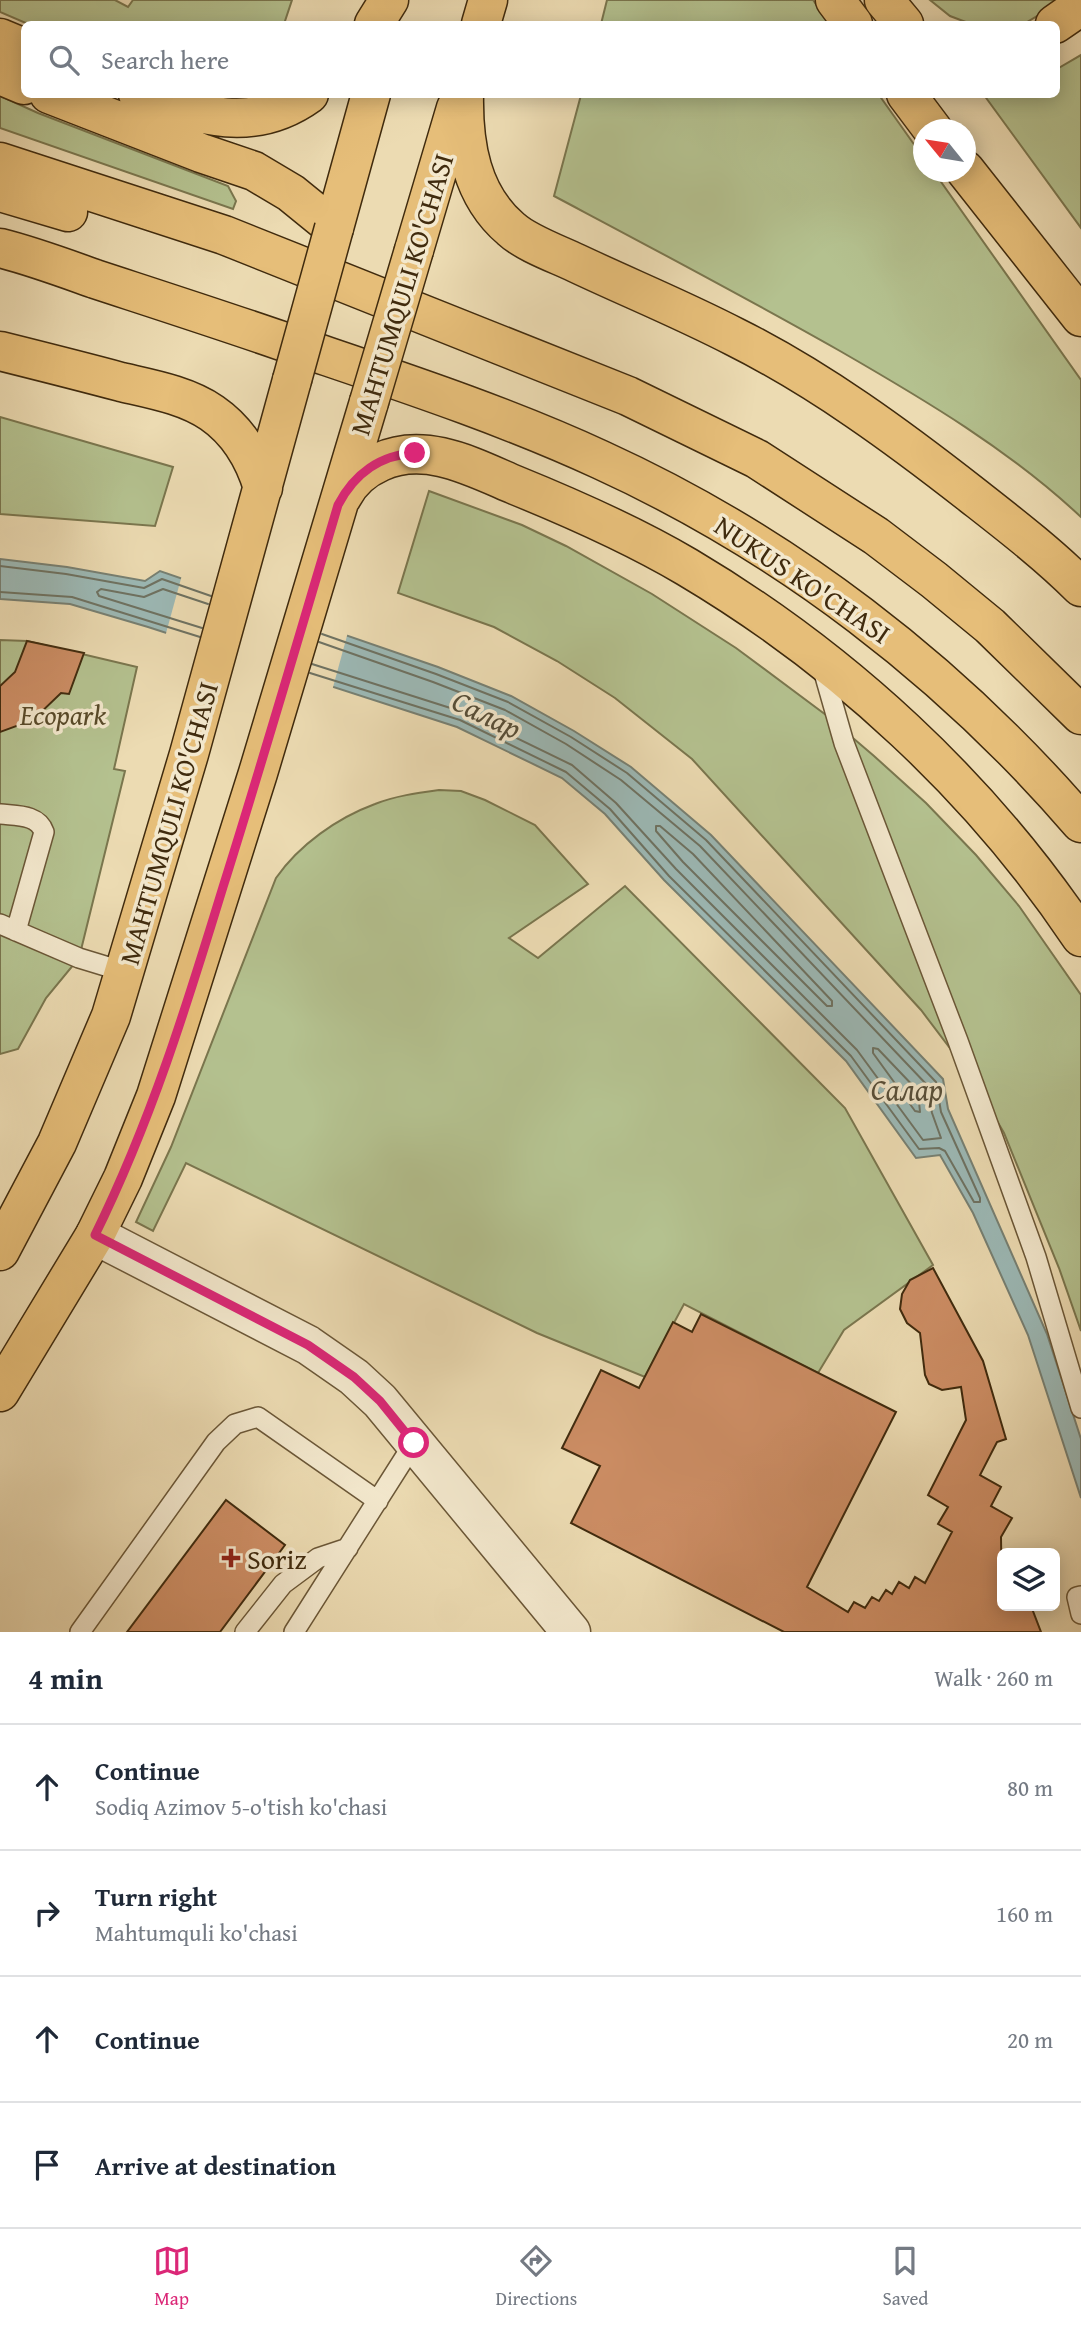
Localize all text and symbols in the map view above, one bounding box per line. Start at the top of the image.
search box [21,21,1060,98]
text: Search here [101,40,229,79]
icon: search [45,41,83,79]
north arrow [913,119,976,182]
street label: MAHTUMQULI KO'CHASI [339,148,463,440]
route end [399,437,430,468]
street label: NUKUS KO'CHASI [707,505,899,653]
street label: MAHTUMQULI KO'CHASI [108,677,228,969]
water label: Салар [445,678,529,750]
park label: Ecopark [19,694,106,735]
water label: Салар [871,1067,943,1111]
route start [398,1427,429,1458]
place label: Soriz [247,1538,307,1579]
marker: Soriz [221,1548,241,1568]
map controls [997,1548,1060,1611]
button: layers [997,1548,1060,1611]
text: 4 min [28,1656,103,1700]
text: Walk · 260 m [934,1661,1053,1694]
text: Continue [95,1751,200,1790]
icon: ahead [28,1768,66,1806]
text: 80 m [1007,1771,1053,1804]
text: Sodiq Azimov 5-o'tish ko'chasi [95,1790,387,1823]
text: Turn right [95,1877,217,1916]
icon: right [28,1894,66,1932]
text: 160 m [996,1897,1053,1930]
text: Mahtumquli ko'chasi [95,1916,298,1949]
icon: ahead [28,2020,66,2058]
text: Continue [95,2020,200,2059]
text: 20 m [1007,2023,1053,2056]
icon: arrive [28,2146,66,2184]
text: Arrive at destination [95,2146,336,2185]
tab: Map [153,2242,191,2312]
tab: Directions [496,2242,577,2312]
tab: Saved [882,2242,928,2312]

